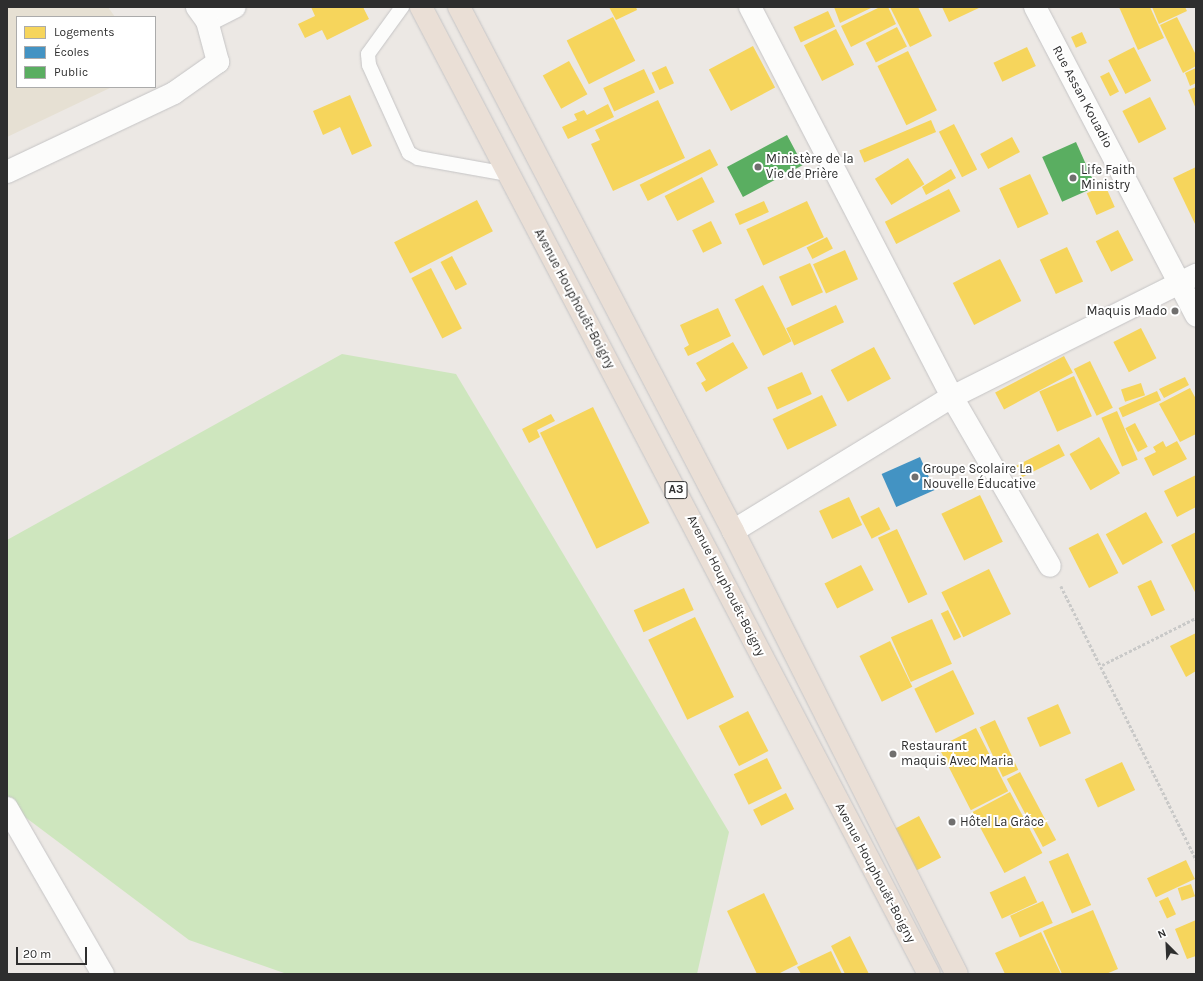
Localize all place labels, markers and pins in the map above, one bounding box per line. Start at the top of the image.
place label: Ministère de la Vie de Prière [766,152,854,183]
marker: Ministère de la Vie de Prière [753,162,763,172]
place label: Life Faith Ministry [1081,163,1135,194]
marker: Life Faith Ministry [1068,173,1078,183]
place label: Maquis Mado [1087,303,1167,319]
marker: Maquis Mado [1170,306,1180,316]
place label: Groupe Scolaire La Nouvelle Éducative [923,462,1036,493]
marker: Groupe Scolaire La Nouvelle Éducative [910,472,920,482]
place label: Restaurant maquis Avec Maria [901,739,1014,770]
marker: Restaurant maquis Avec Maria [888,749,898,759]
place label: Hôtel La Grâce [960,814,1044,830]
marker: Hôtel La Grâce [947,817,957,827]

